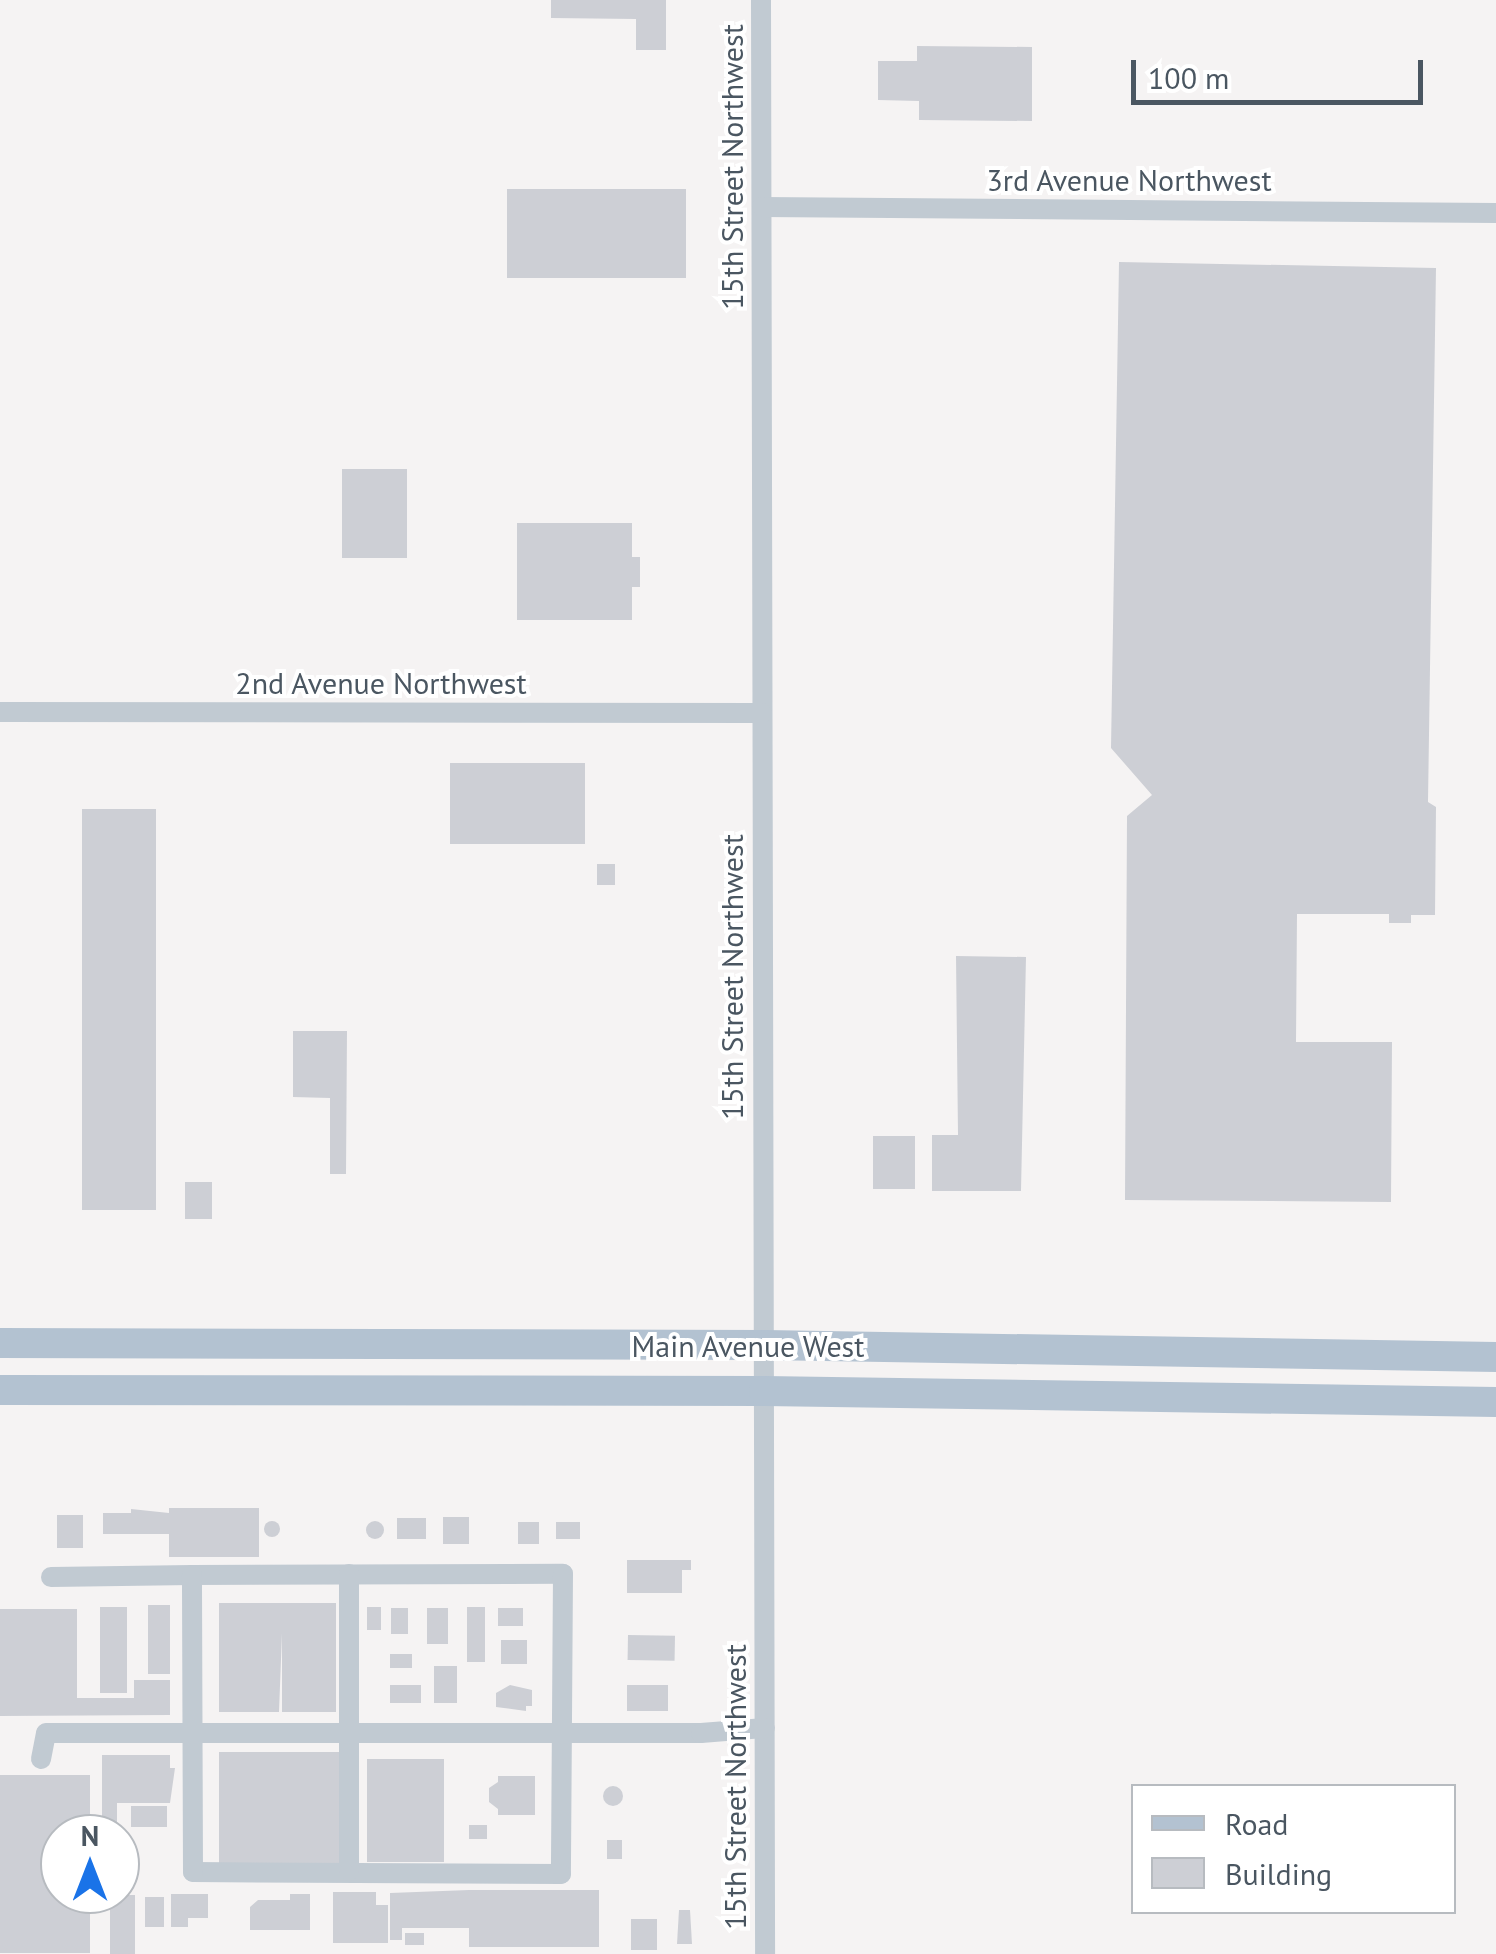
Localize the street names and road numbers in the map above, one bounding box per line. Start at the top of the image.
street label: 15th Street Northwest [714,24,750,310]
street label: 3rd Avenue Northwest [986,162,1272,198]
street label: 2nd Avenue Northwest [235,665,527,701]
street label: 15th Street Northwest [714,834,750,1120]
street label: Main Avenue West [631,1328,865,1364]
street label: 15th Street Northwest [717,1644,753,1930]

